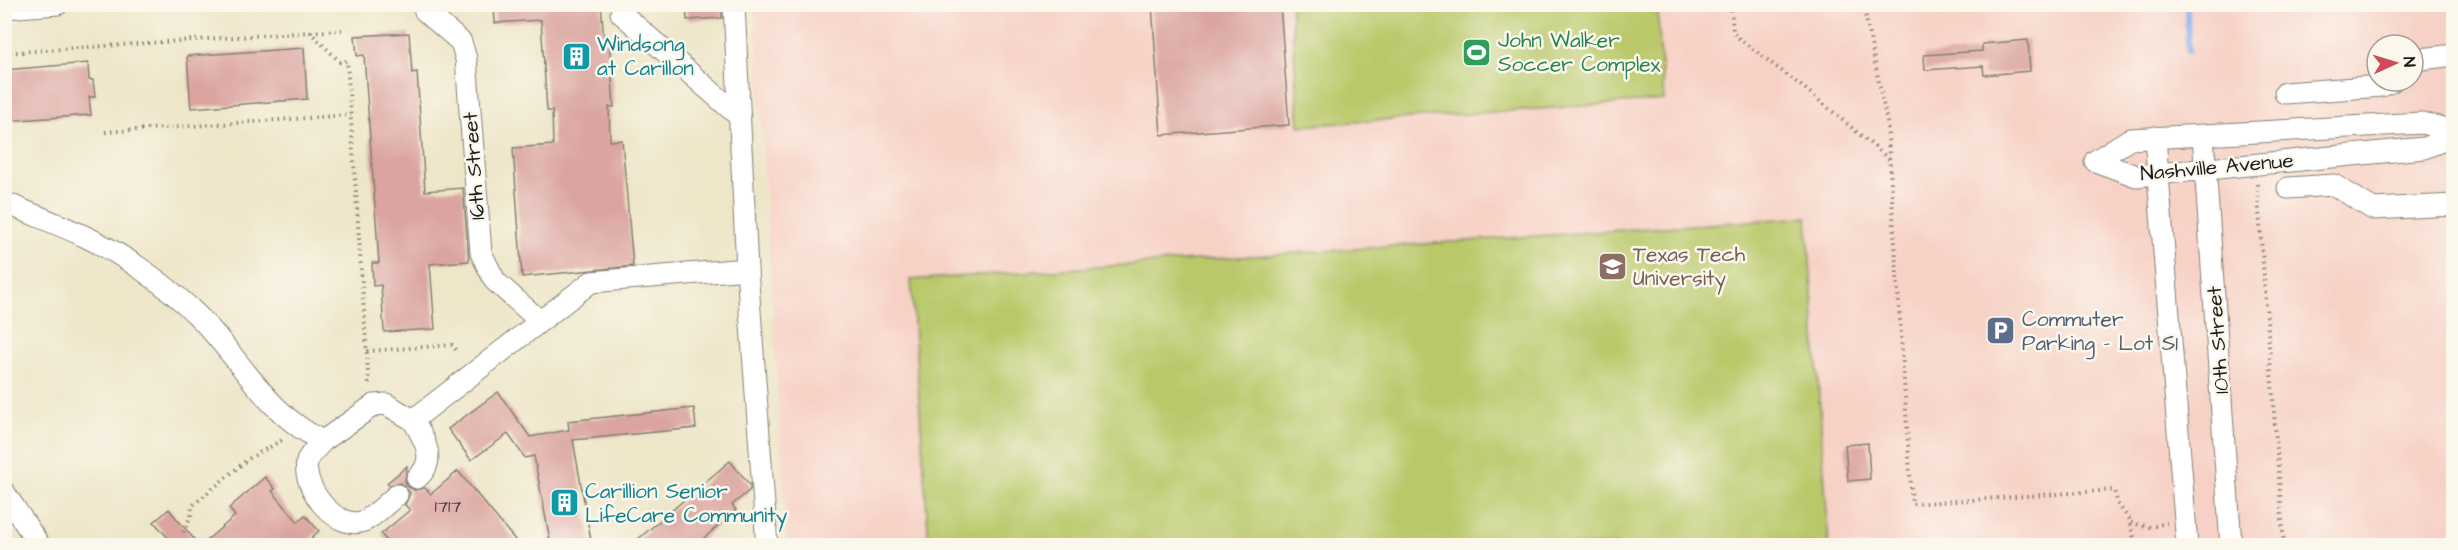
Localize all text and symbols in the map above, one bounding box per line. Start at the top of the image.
place label: John Walker Soccer Complex [1498,26,1661,80]
place label: Windsong at Carillon [597,30,694,83]
north arrow [2365,33,2425,93]
sports icon: John Walker Soccer Complex [1461,36,1493,68]
building icon: Windsong at Carillon [560,40,592,72]
text: N [2398,56,2420,68]
street label: 16th Street [456,111,492,221]
street label: Nashville Avenue [2139,146,2295,188]
place label: Texas Tech University [1633,240,1746,295]
school or university icon: Texas Tech University [1596,250,1628,282]
street label: 10th Street [2200,285,2236,395]
place label: Commuter Parking - Lot S1 [2022,305,2178,360]
parking icon: Commuter Parking - Lot S1 [1985,315,2017,347]
place label: Carillion Senior LifeCare Community [585,477,788,532]
building icon: Carillion Senior LifeCare Community [548,487,580,519]
house number: 1717 [435,494,461,519]

